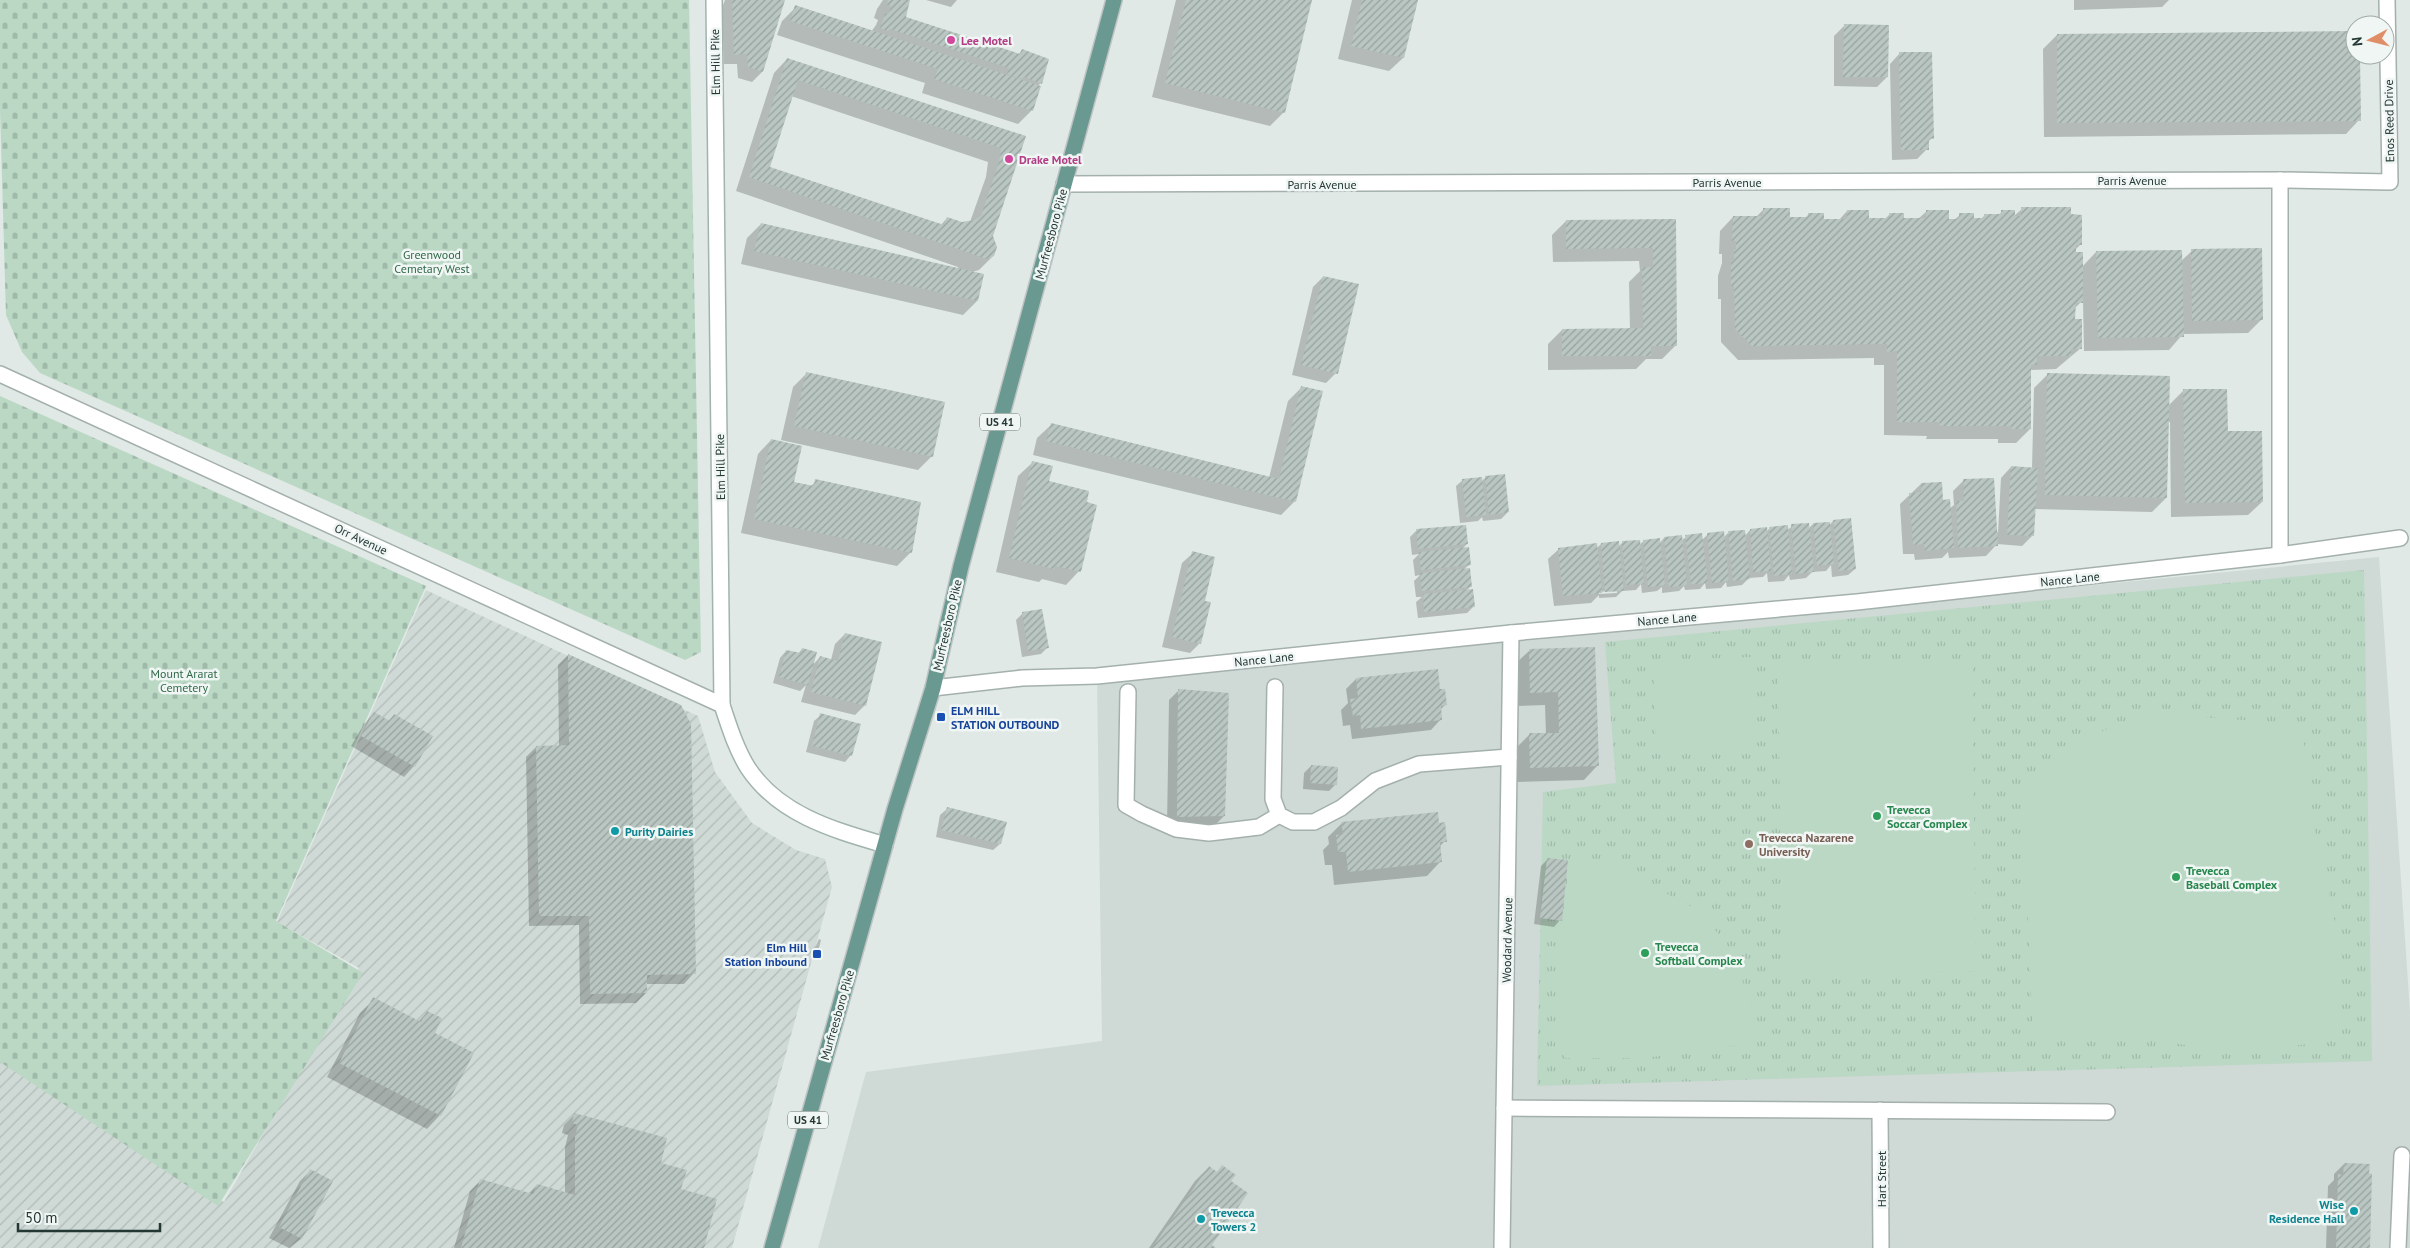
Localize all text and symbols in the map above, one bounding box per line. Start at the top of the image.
north arrow [2345,15,2395,65]
street label: Elm Hill Pike [707,29,723,95]
place label: Lee Motel [961,33,1012,48]
marker: Lee Motel [945,34,957,46]
text: N [2348,36,2367,47]
street label: Enos Reed Drive [2381,79,2397,163]
place label: Drake Motel [1019,152,1082,167]
marker: Drake Motel [1003,153,1015,165]
street label: Parris Avenue [2098,173,2166,188]
street label: Parris Avenue [1693,175,1761,190]
street label: Parris Avenue [1288,177,1356,192]
street label: Murfreesboro Pike [1032,187,1070,281]
park label: Greenwood Cemetary West [394,247,470,276]
road number: US 41 [980,414,1020,431]
street label: Elm Hill Pike [712,434,728,500]
street label: Orr Avenue [332,520,390,558]
street label: Nance Lane [2040,568,2100,590]
street label: Murfreesboro Pike [929,578,965,672]
street label: Nance Lane [1637,609,1697,629]
street label: Nance Lane [1234,648,1294,670]
park label: Mount Ararat Cemetery [151,666,218,695]
place label: ELM HILL STATION OUTBOUND [951,703,1060,732]
marker: ELM HILL STATION OUTBOUND [935,711,947,723]
place label: Trevecca Soccar Complex [1887,802,1968,831]
marker: Trevecca Soccar Complex [1871,810,1883,822]
place label: Purity Dairies [625,824,693,839]
marker: Purity Dairies [609,825,621,837]
place label: Trevecca Nazarene University [1759,830,1854,859]
marker: Trevecca Nazarene University [1743,838,1755,850]
place label: Trevecca Baseball Complex [2186,863,2278,892]
marker: Trevecca Baseball Complex [2170,871,2182,883]
street label: Woodard Avenue [1499,897,1515,983]
place label: Trevecca Softball Complex [1655,939,1743,968]
place label: Elm Hill Station Inbound [725,940,807,969]
marker: Trevecca Softball Complex [1639,947,1651,959]
marker: Elm Hill Station Inbound [811,948,823,960]
street label: Murfreesboro Pike [817,968,857,1062]
road number: US 41 [788,1112,828,1128]
street label: Hart Street [1874,1151,1889,1207]
place label: Wise Residence Hall [2269,1197,2344,1226]
scale bar [18,1200,160,1232]
place label: Trevecca Towers 2 [1211,1205,1256,1234]
marker: Wise Residence Hall [2348,1205,2360,1217]
text: 50 m [25,1208,58,1227]
marker: Trevecca Towers 2 [1195,1213,1207,1225]

